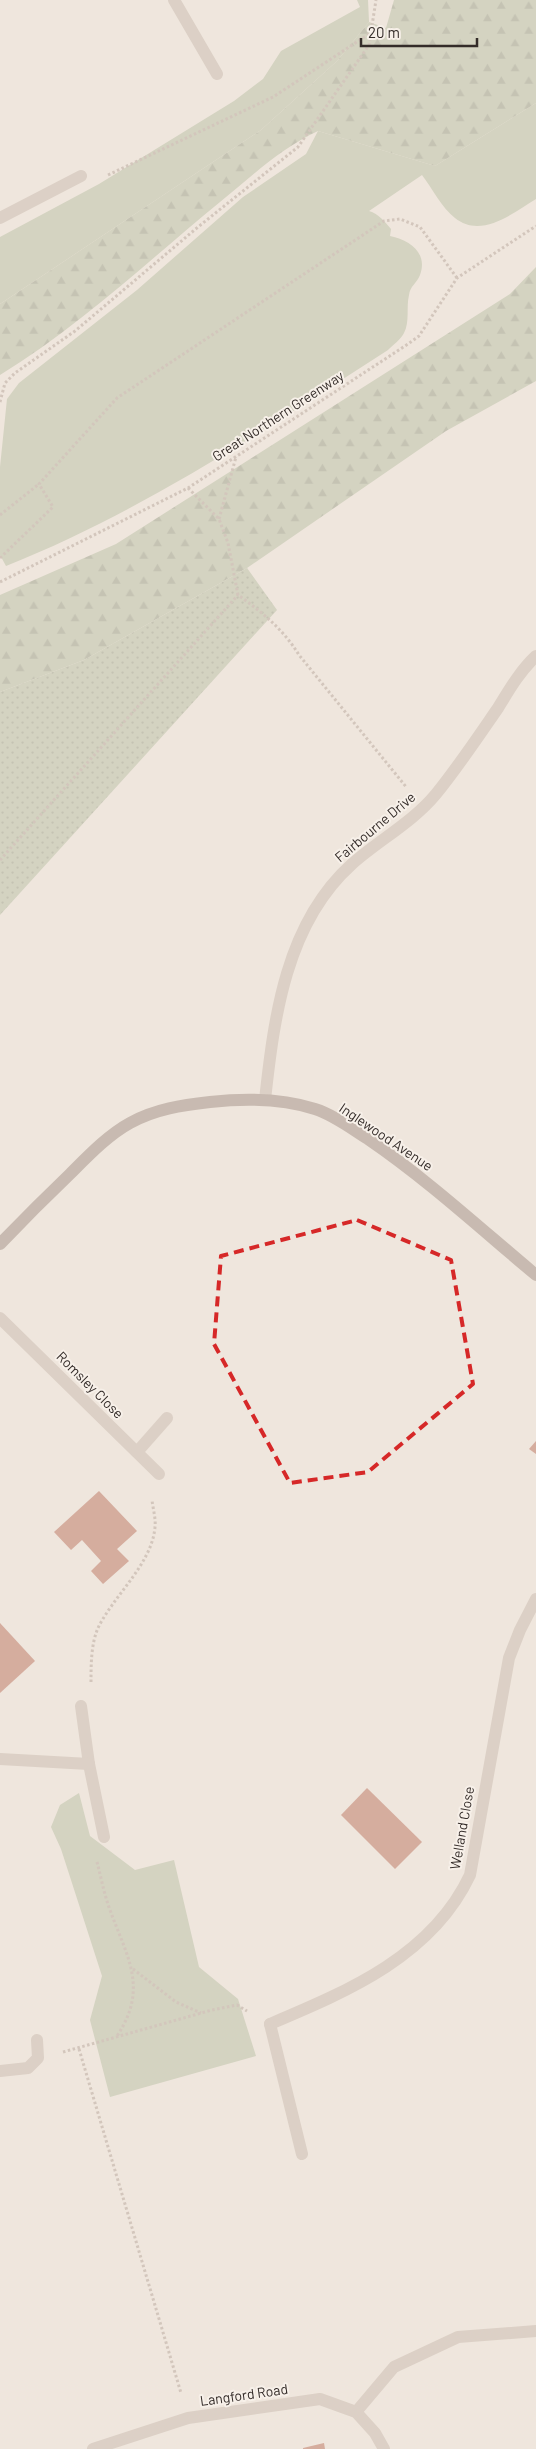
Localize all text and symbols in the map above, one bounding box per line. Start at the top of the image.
scale bar [361,15,477,47]
text: 20 m [368,23,400,41]
street label: Great Northern Greenway [209,366,347,464]
street label: Fairbourne Drive [331,788,418,865]
street label: Inglewood Avenue [336,1099,436,1174]
street label: Romsley Close [53,1348,127,1422]
street label: Welland Close [446,1785,477,1871]
street label: Langford Road [199,2380,289,2409]

